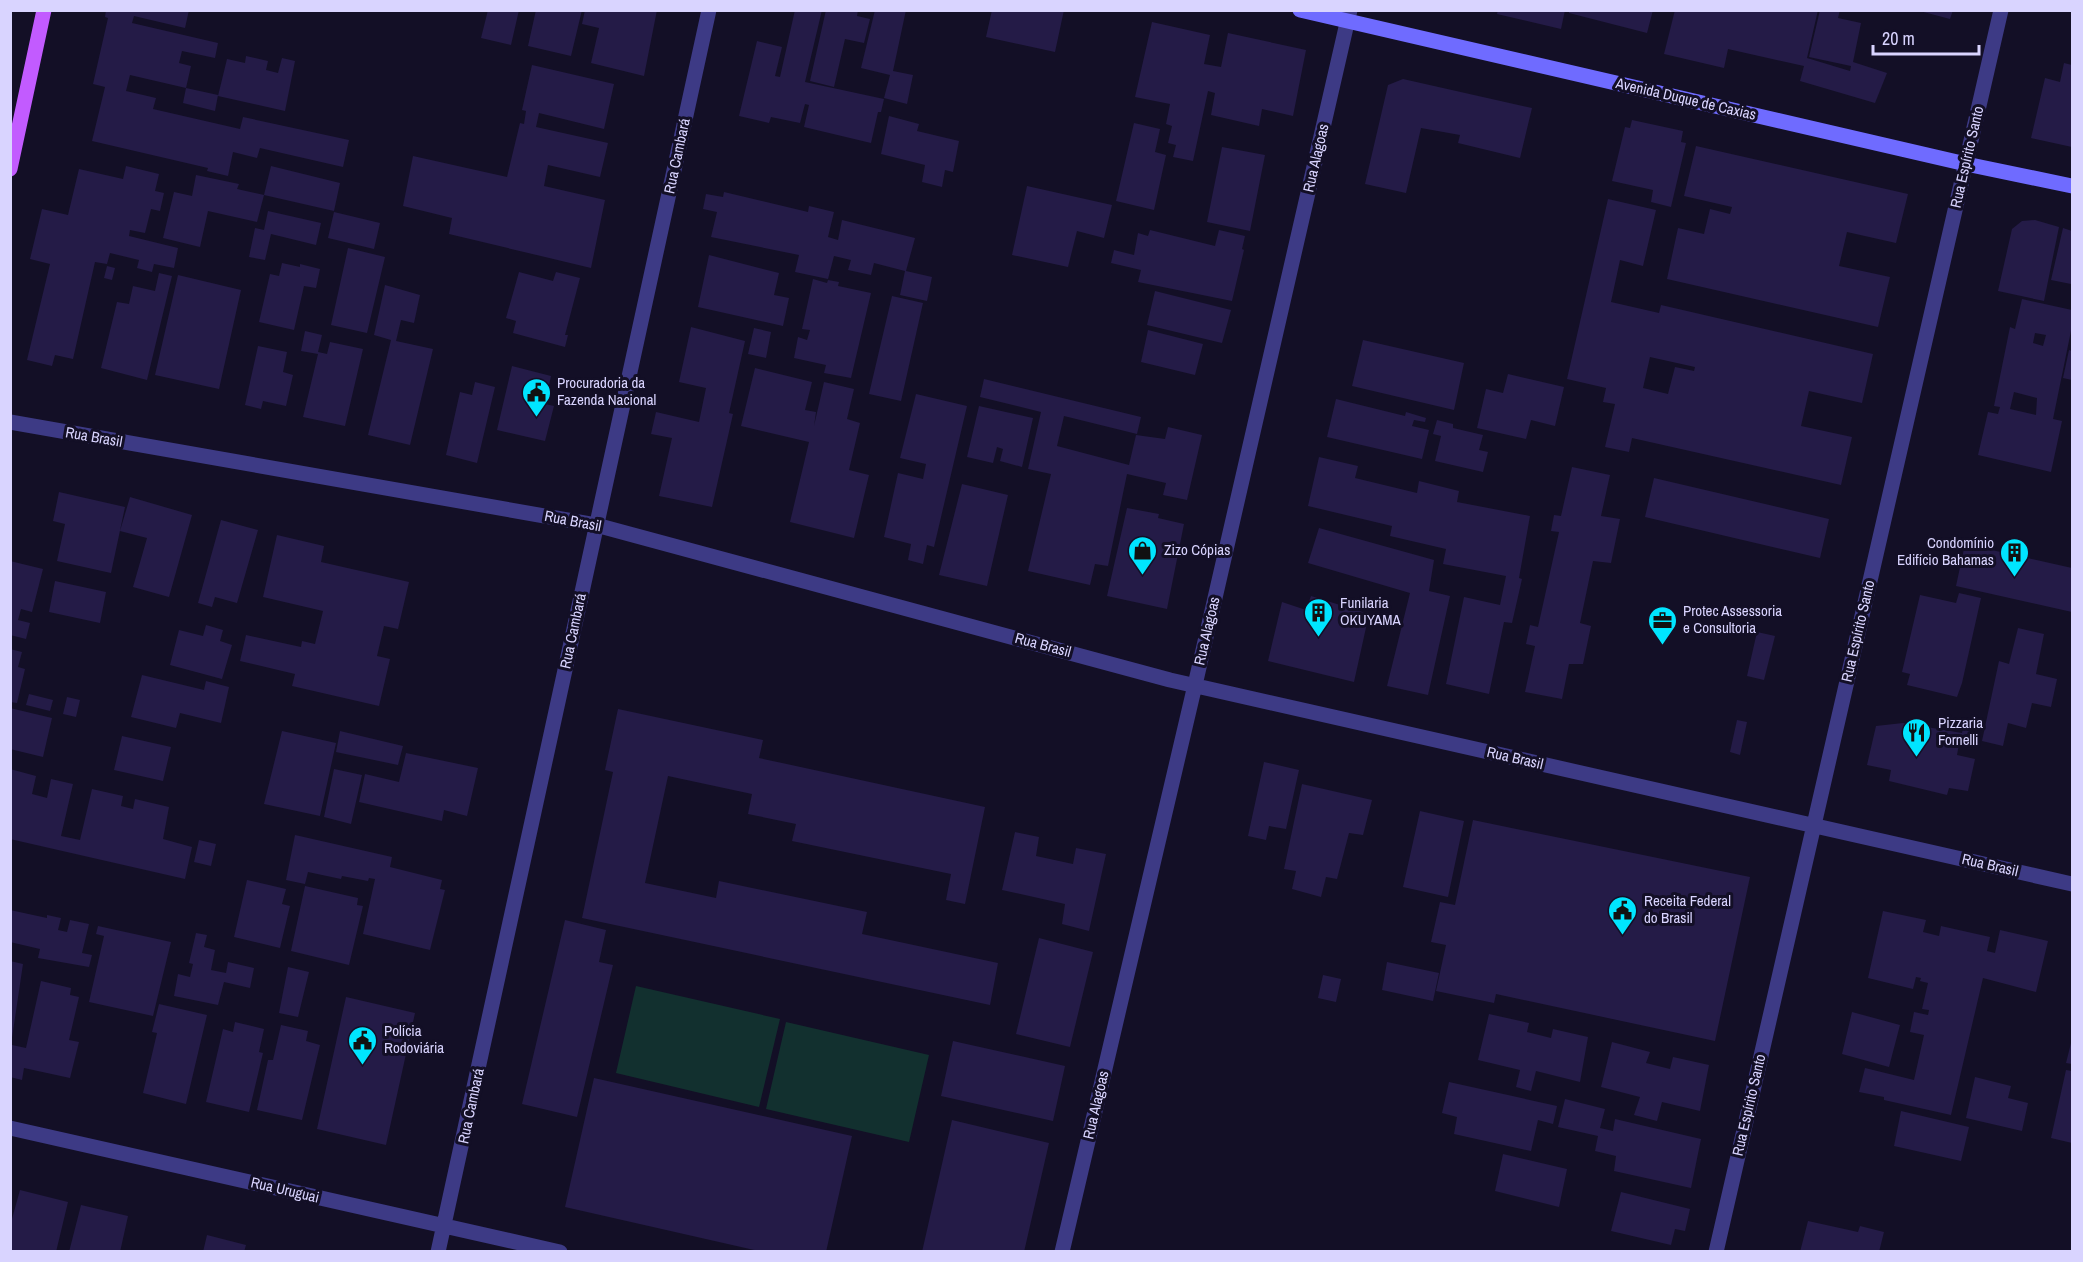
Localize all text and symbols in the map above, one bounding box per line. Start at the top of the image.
scale bar [1873,18,1980,56]
text: 20 m [1882,26,1915,51]
street label: Avenida Duque de Caxias [1613,72,1758,125]
street label: Rua Espírito Santo [1945,104,1988,210]
street label: Rua Cambará [658,116,695,196]
street label: Rua Alagoas [1297,122,1334,194]
place label: Procuradoria da Fazenda Nacional [557,372,656,410]
public building icon: Procuradoria da Fazenda Nacional [520,376,552,418]
street label: Rua Brasil [64,421,124,452]
street label: Rua Brasil [543,505,603,536]
place label: Condomínio Edifício Bahamas [1897,532,1994,570]
shop icon: Zizo Cópias [1127,534,1159,576]
building icon: Condomínio Edifício Bahamas [1999,536,2031,578]
place label: Zizo Cópias [1164,539,1230,560]
street label: Rua Espírito Santo [1836,578,1879,684]
street label: Rua Cambará [554,591,591,671]
place label: Funilaria OKUYAMA [1340,592,1401,630]
street label: Rua Alagoas [1188,595,1225,667]
building icon: Funilaria OKUYAMA [1303,596,1335,638]
place label: Protec Assessoria e Consultoria [1683,600,1782,638]
office icon: Protec Assessoria e Consultoria [1646,604,1678,646]
street label: Rua Brasil [1013,627,1074,662]
place label: Pizzaria Fornelli [1938,712,1983,750]
restaurant icon: Pizzaria Fornelli [1901,716,1933,758]
street label: Rua Brasil [1485,741,1545,774]
street label: Rua Brasil [1960,848,2020,881]
place label: Receita Federal do Brasil [1644,890,1731,928]
public building icon: Receita Federal do Brasil [1607,894,1639,936]
place label: Polícia Rodoviária [384,1020,444,1058]
public building icon: Polícia Rodoviária [347,1024,379,1066]
street label: Rua Espírito Santo [1727,1052,1770,1158]
street label: Rua Cambará [452,1066,489,1146]
street label: Rua Alagoas [1077,1069,1114,1141]
street label: Rua Uruguai [249,1171,321,1208]

